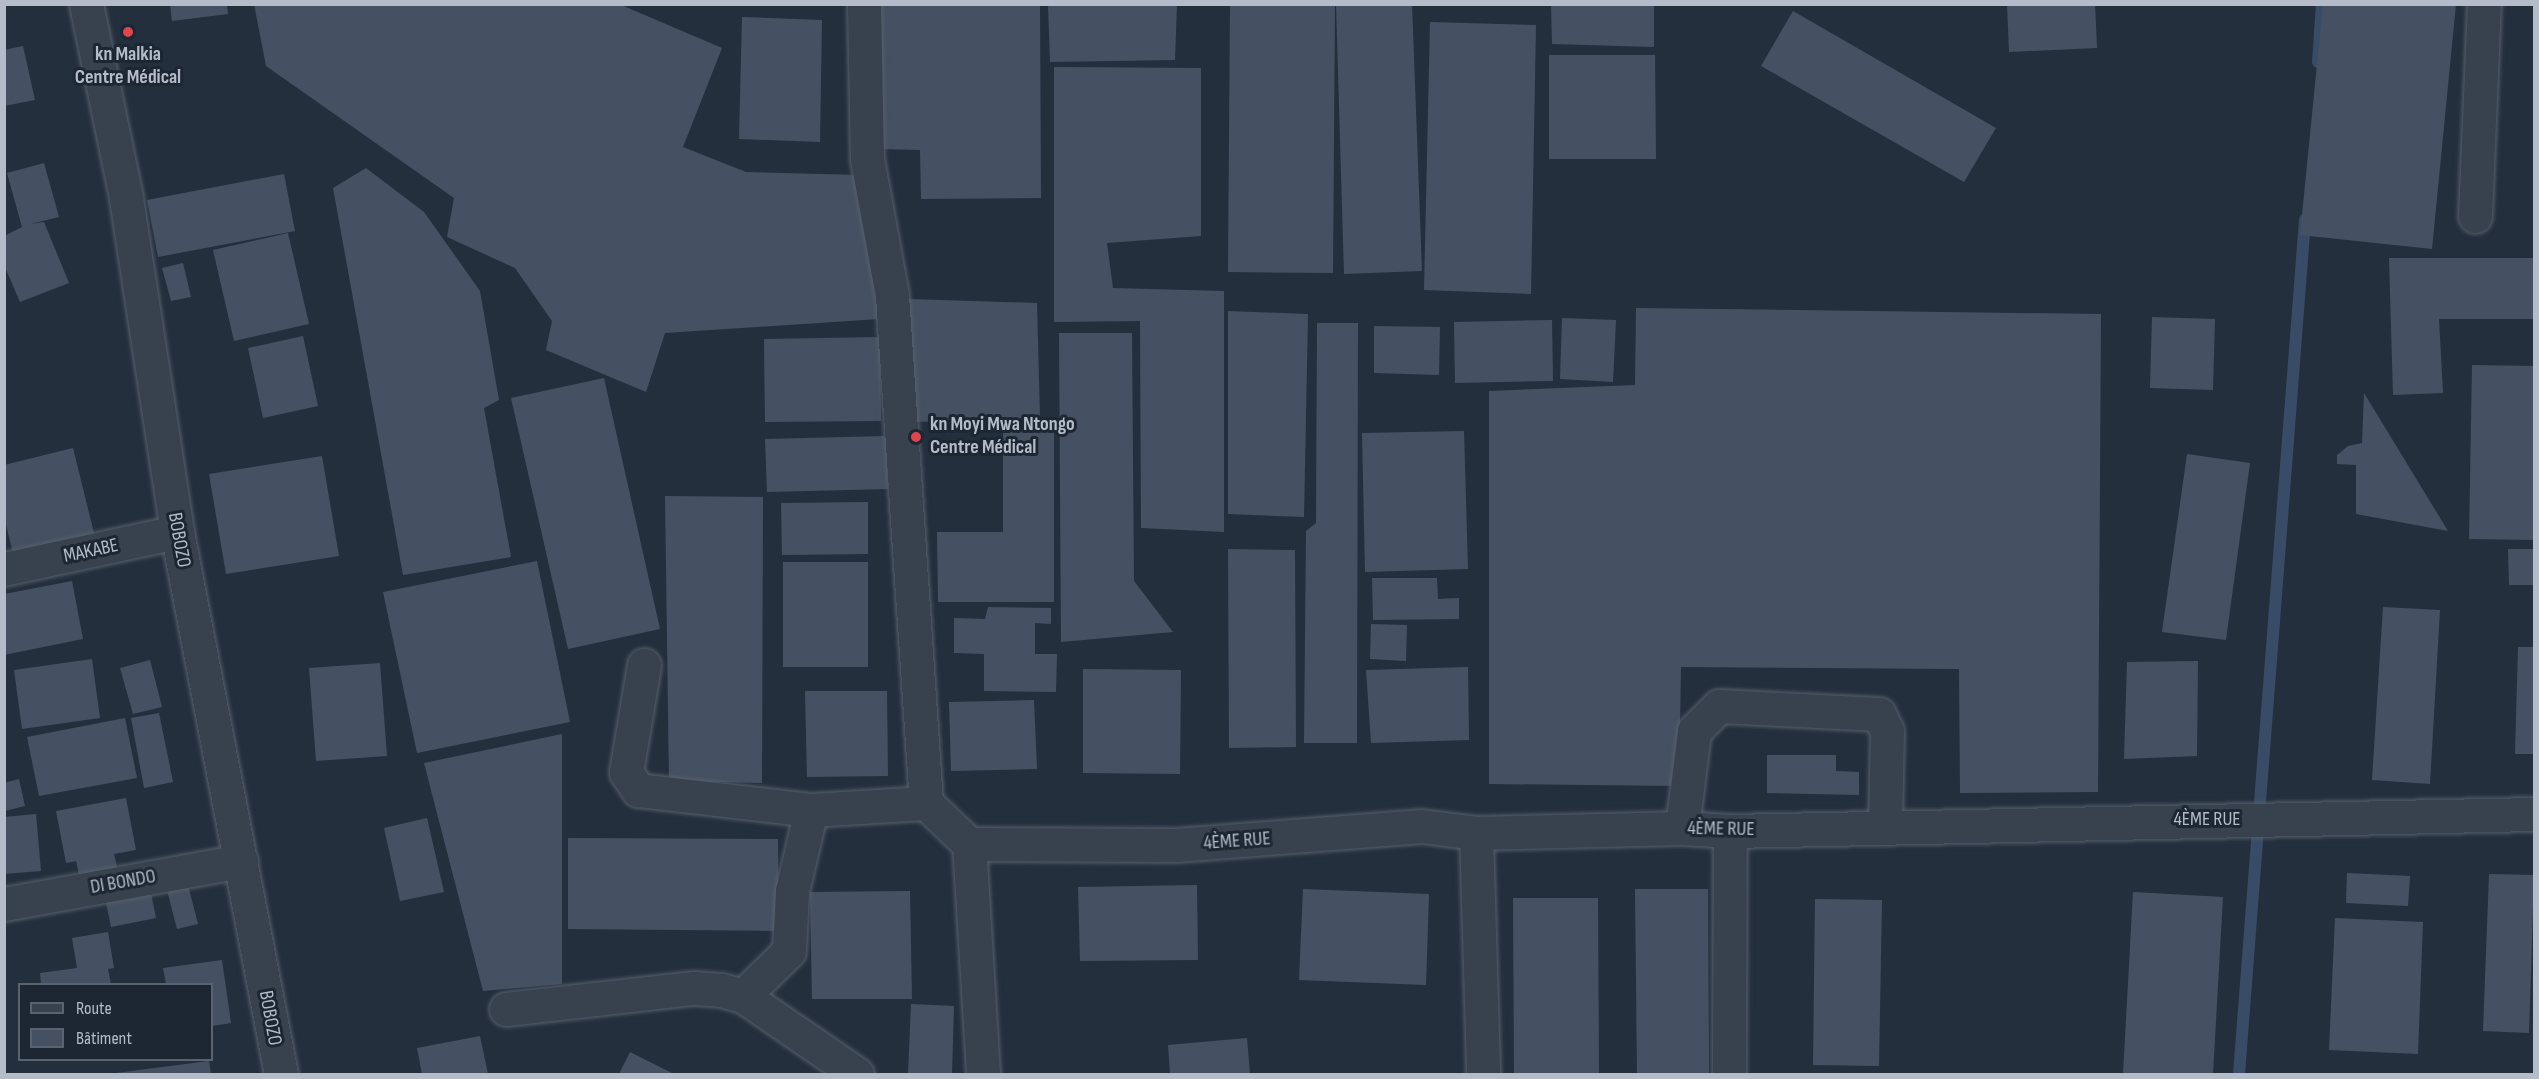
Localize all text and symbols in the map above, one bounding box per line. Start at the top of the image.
marker: kn Malkia Centre Médical [119,23,137,41]
place label: kn Malkia Centre Médical [75,43,181,90]
place label: kn Moyi Mwa Ntongo Centre Médical [930,413,1075,460]
marker: kn Moyi Mwa Ntongo Centre Médical [907,428,925,446]
street label: BOBOZO [162,511,196,569]
street label: MAKABE [61,534,121,568]
street label: 4ÈME RUE [2173,807,2241,831]
street label: 4ÈME RUE [1687,816,1755,842]
street label: 4ÈME RUE [1203,827,1271,855]
street label: DI BONDO [89,864,157,900]
legend [18,983,213,1061]
street label: BOBOZO [253,989,287,1047]
text: Route [76,998,112,1019]
text: Bâtiment [76,1028,132,1049]

